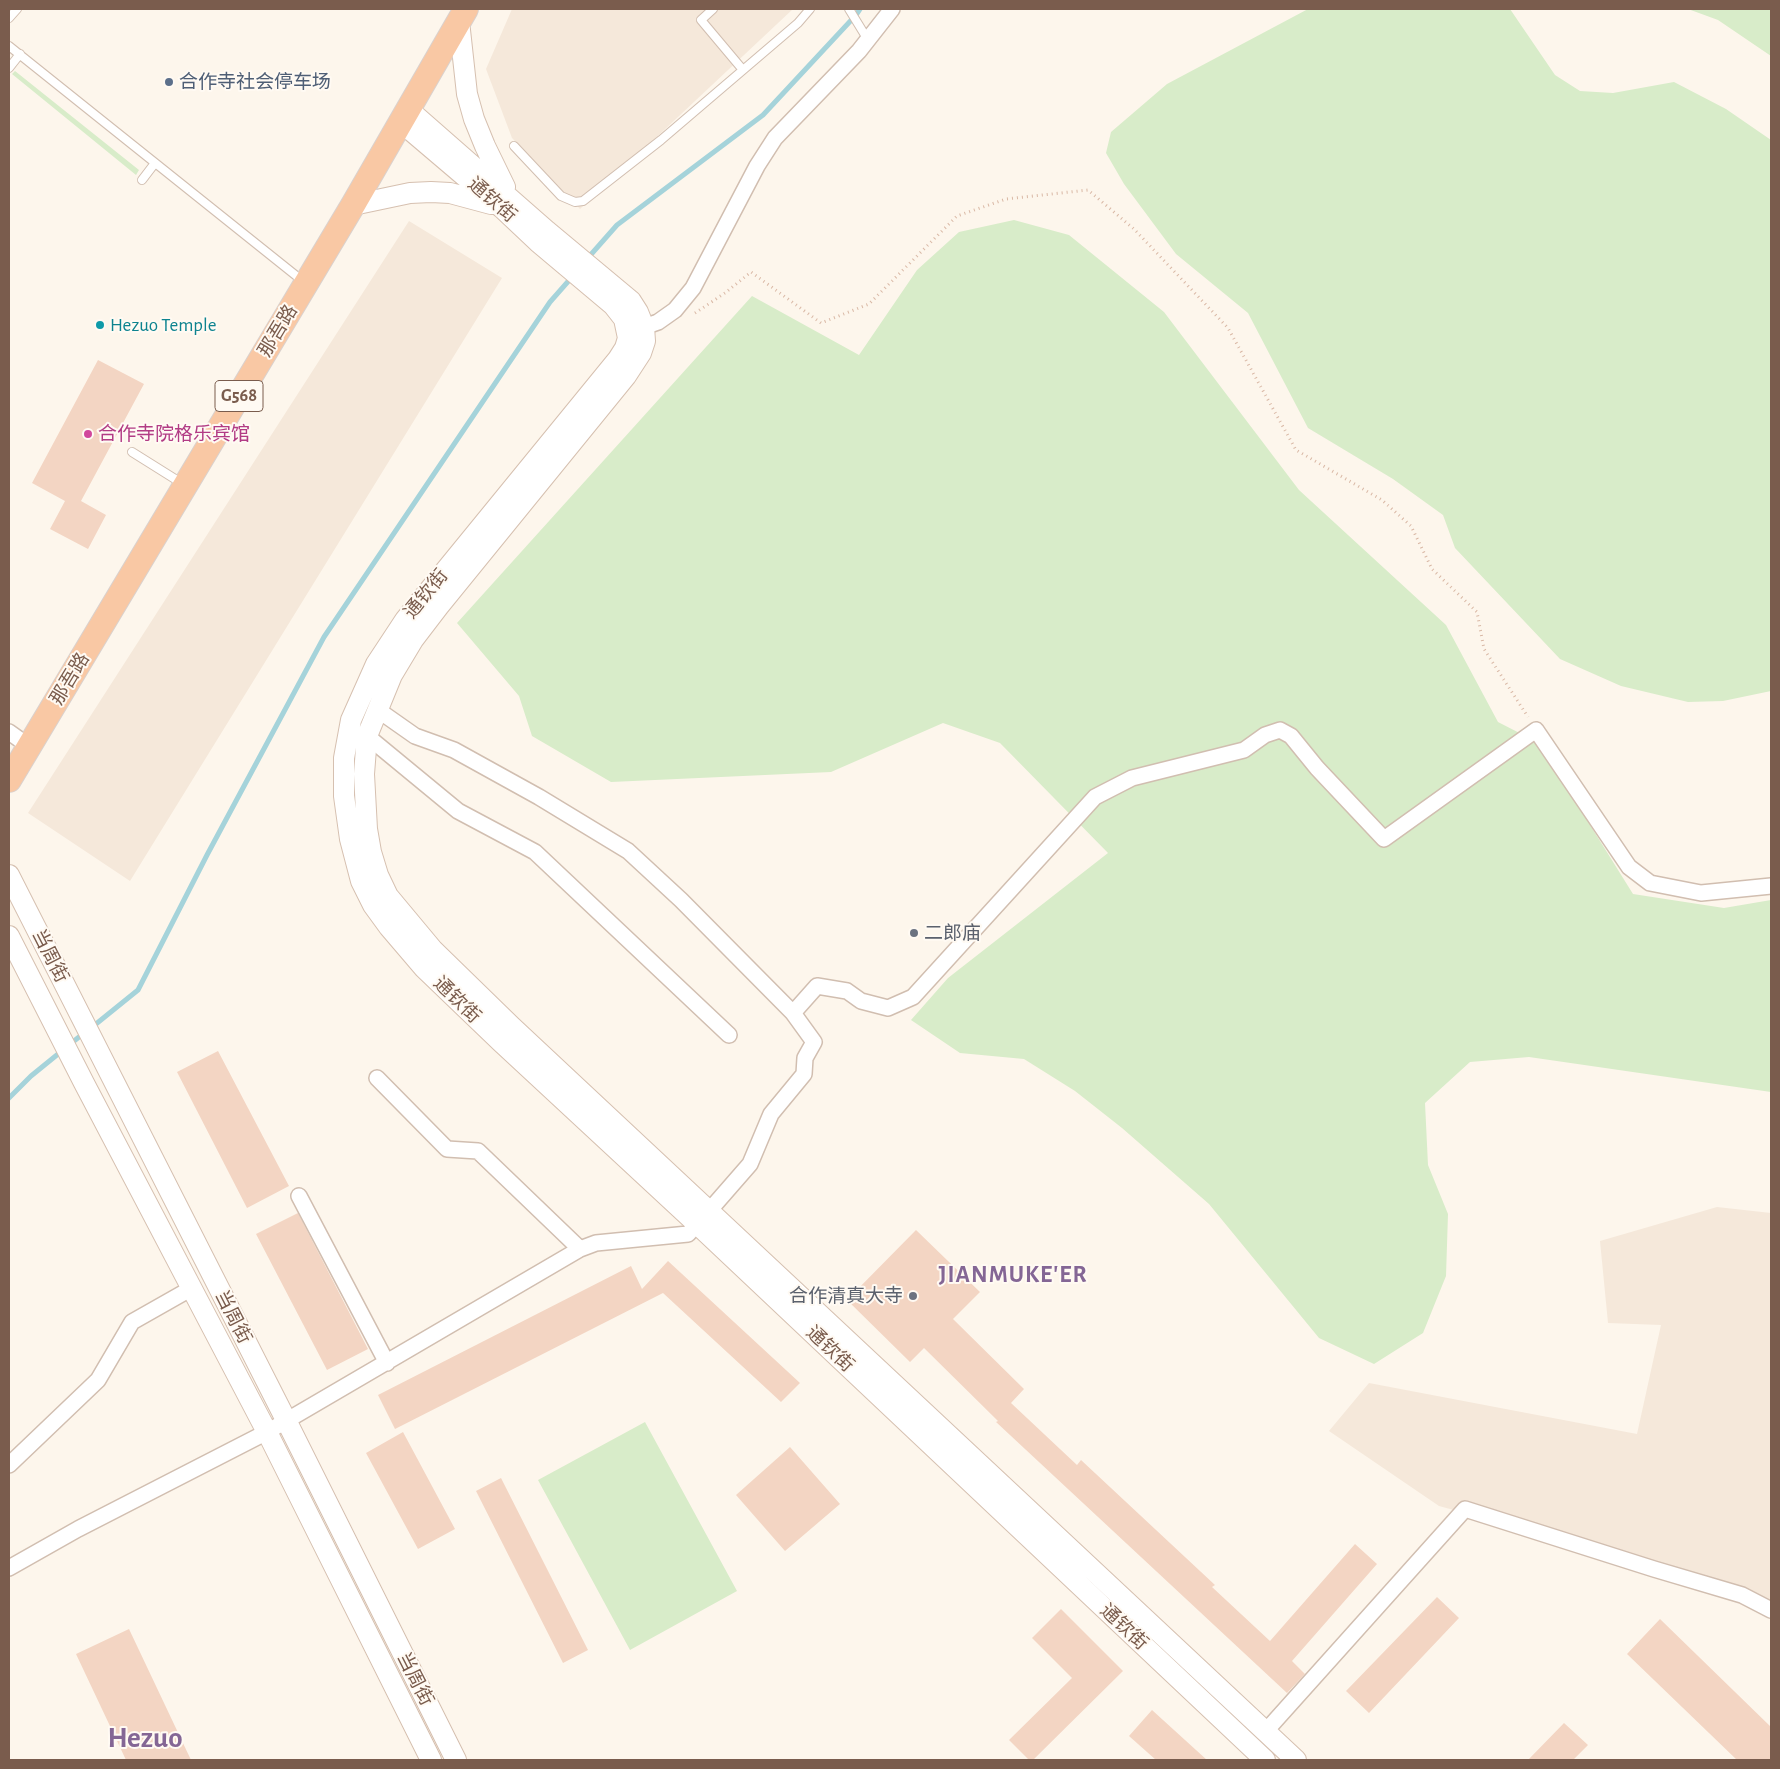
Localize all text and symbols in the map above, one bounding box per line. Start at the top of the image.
place label: 合作寺社会停车场 [179,71,331,93]
marker: 合作寺社会停车场 [163,76,175,88]
street label: 通钦街 [463,173,521,227]
street label: 那吾路 [254,301,302,361]
place label: Hezuo Temple [110,314,216,336]
marker: Hezuo Temple [94,319,106,331]
road number: G568 [215,381,263,412]
place label: 合作寺院格乐宾馆 [98,423,250,445]
marker: 合作寺院格乐宾馆 [82,428,94,440]
street label: 通钦街 [399,565,453,623]
street label: 那吾路 [46,649,94,709]
place label: 二郎庙 [924,922,981,944]
street label: 当周街 [27,925,73,987]
marker: 二郎庙 [908,927,920,939]
street label: 通钦街 [429,972,485,1028]
district label: JIANMUKE'ER [937,1261,1089,1289]
place label: 合作清真大寺 [789,1285,903,1307]
street label: 当周街 [210,1286,256,1348]
marker: 合作清真大寺 [907,1290,919,1302]
street label: 通钦街 [801,1321,859,1377]
street label: 通钦街 [1095,1599,1153,1655]
street label: 当周街 [392,1648,438,1710]
district label: Hezuo [107,1721,183,1755]

